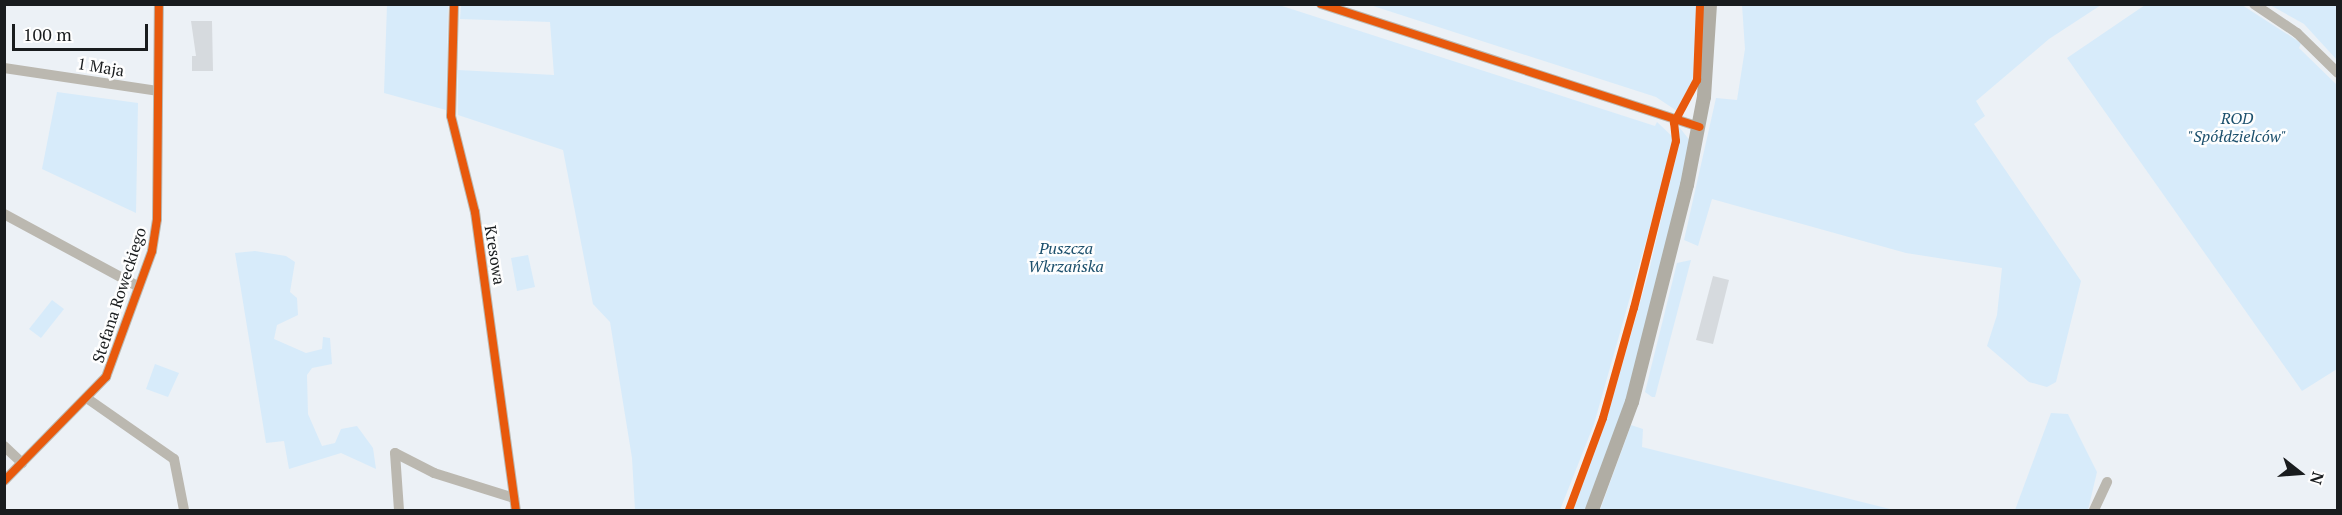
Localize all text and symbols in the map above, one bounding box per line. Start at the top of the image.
scale bar [15,12,152,50]
text: 100 m [23,22,72,46]
street label: 1 Maja [76,54,126,80]
park label: ROD "Spółdzielców" [2188,108,2286,146]
street label: Kresowa [481,224,509,286]
street label: Stefana Roweckiego [88,225,150,365]
park label: Puszcza Wkrzańska [1028,238,1104,276]
north arrow [2270,443,2330,503]
text: N [2305,469,2330,487]

